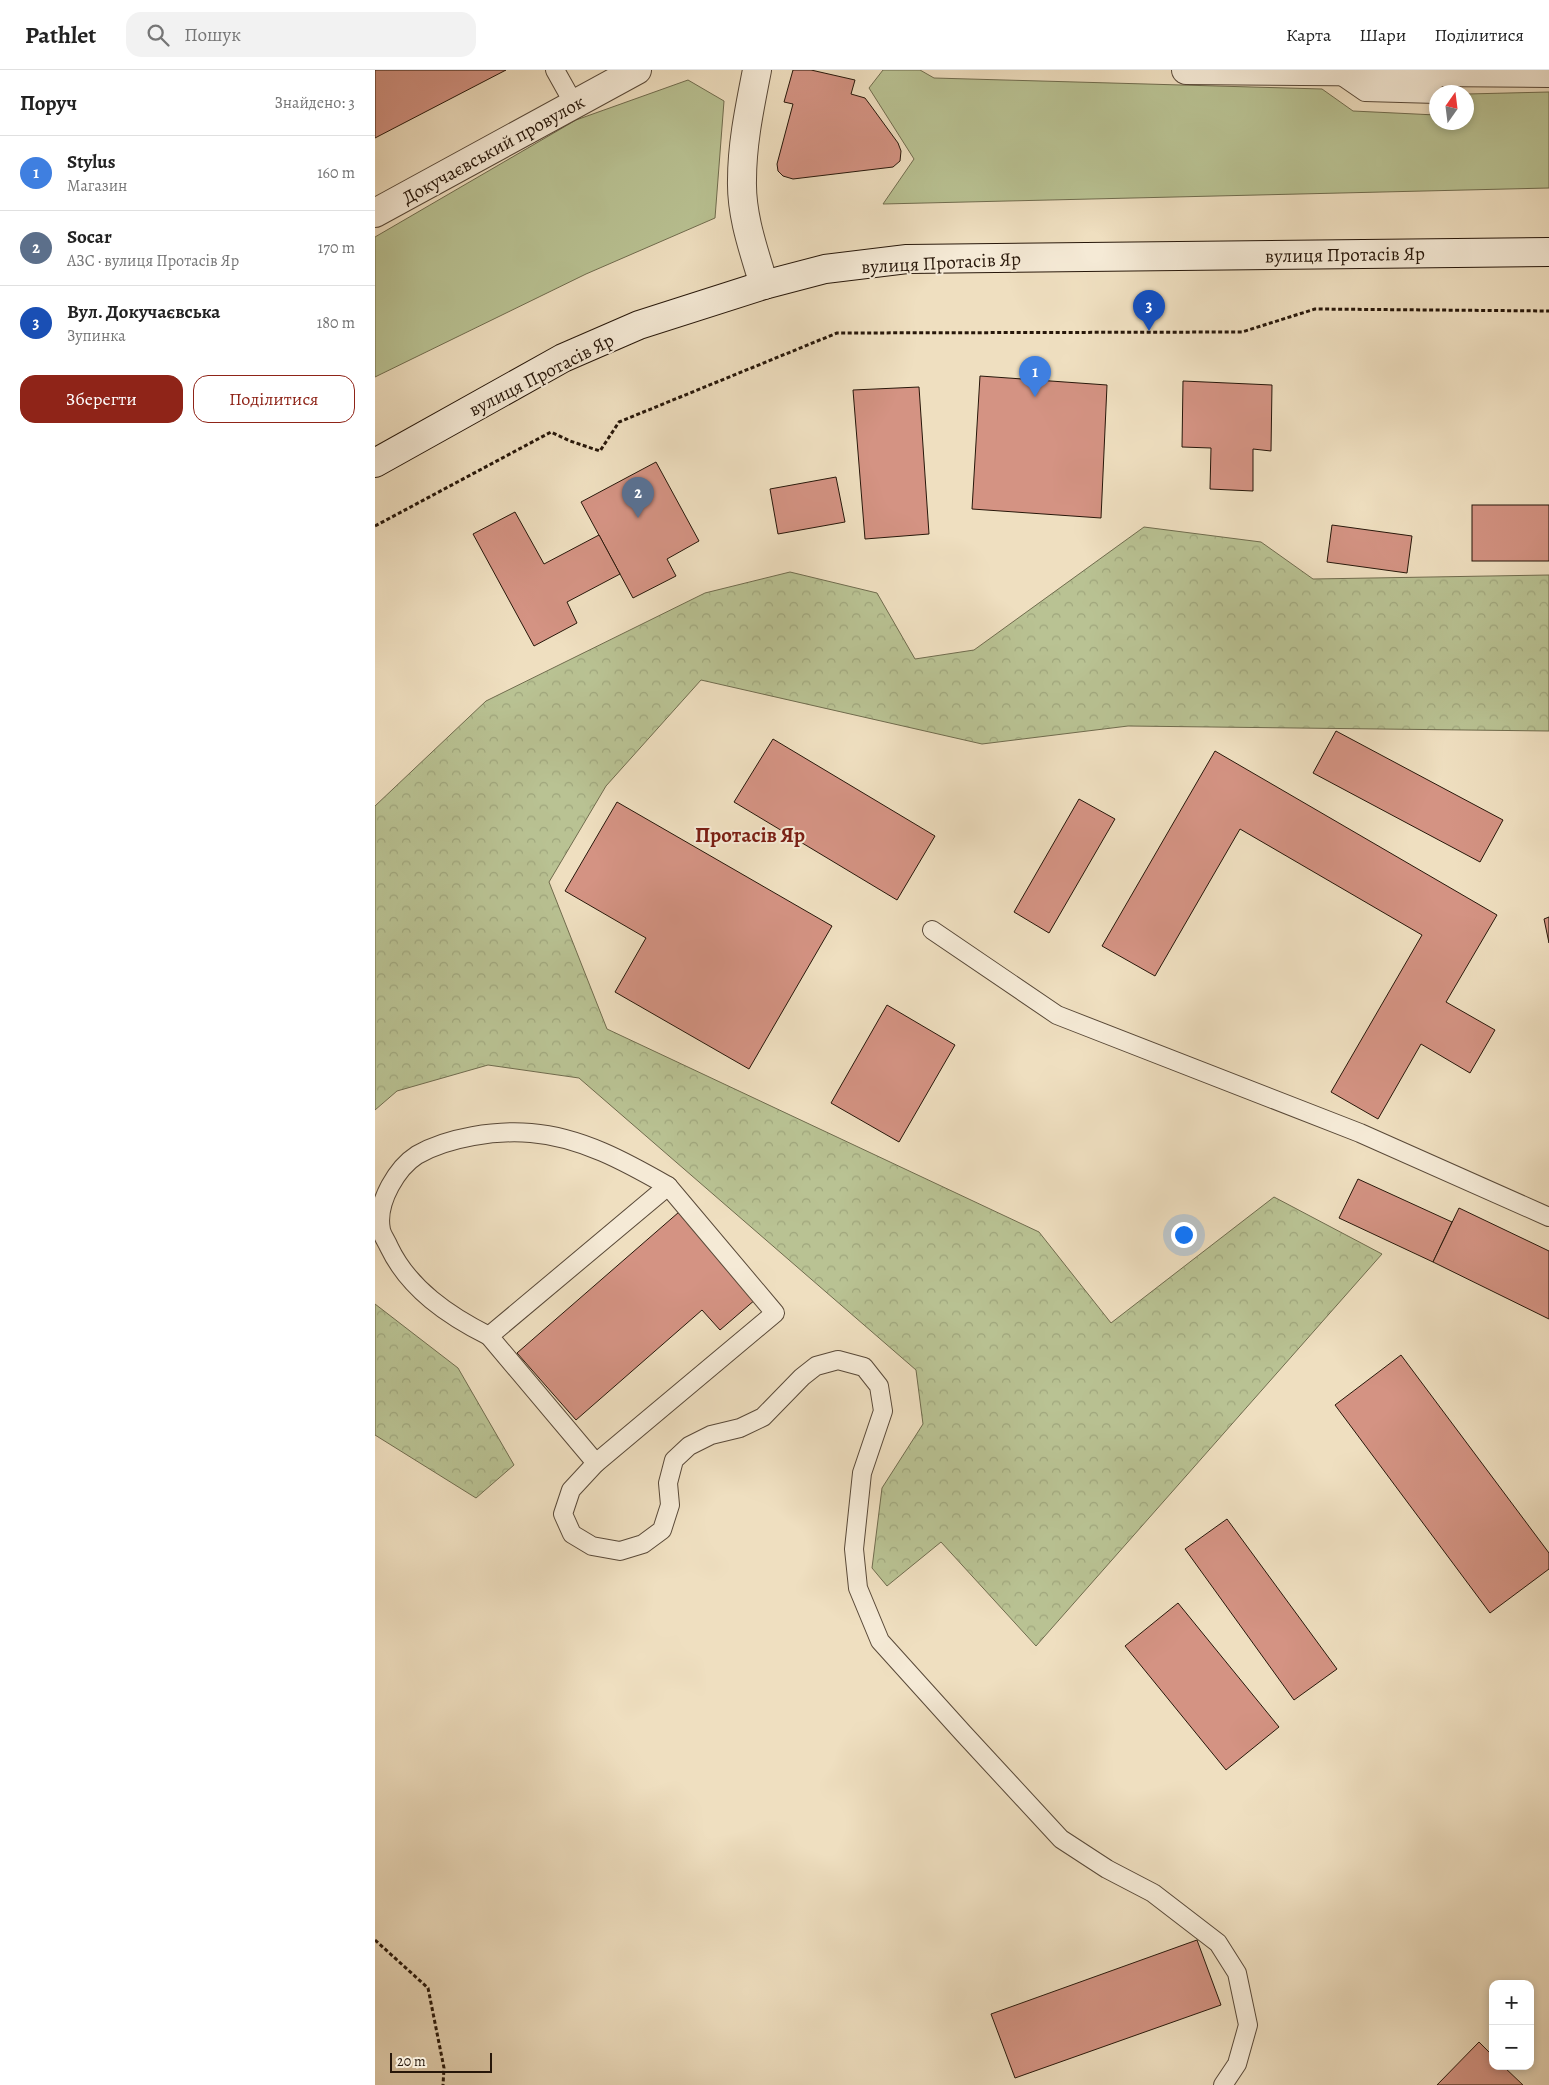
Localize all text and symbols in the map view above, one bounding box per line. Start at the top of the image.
search box [126,12,476,57]
text: Pathlet [25,19,96,51]
icon: search [144,21,172,49]
text: Пошук [184,22,241,48]
text: Карта [1286,23,1331,47]
text: Шари [1359,23,1406,47]
text: Поділитися [1434,23,1524,47]
north arrow [1429,85,1474,130]
text: Поруч [20,89,77,117]
street label: Докучаєвський провулок [397,89,590,211]
text: Знайдено: 3 [274,92,355,114]
text: Stylus [67,149,116,175]
text: 1 [33,162,39,184]
text: 160 m [317,162,355,184]
text: Магазин [67,175,127,197]
text: Socar [67,224,112,250]
text: 2 [32,237,40,259]
text: 170 m [318,237,355,259]
street label: вулиця Протасів Яр [1265,241,1425,269]
street label: вулиця Протасів Яр [860,246,1022,280]
text: АЗС · вулиця Протасів Яр [67,250,239,272]
pin: 3 [1133,290,1165,331]
text: Вул. Докучаєвська [67,299,220,325]
text: 3 [33,312,39,334]
text: 180 m [317,312,355,334]
text: Зупинка [67,325,126,347]
street label: вулиця Протасів Яр [464,327,619,423]
pin: 1 [1019,356,1051,397]
button: Зберегти [20,375,183,423]
button: Поділитися [193,375,355,423]
pin: 2 [622,477,654,518]
district label: Протасів Яр [695,821,805,849]
your location [1171,1222,1197,1248]
map controls [1489,1980,1534,2070]
button: + [1489,1980,1534,2025]
button: − [1489,2025,1534,2070]
scale bar [390,2050,493,2073]
text: 20 m [397,2052,426,2071]

